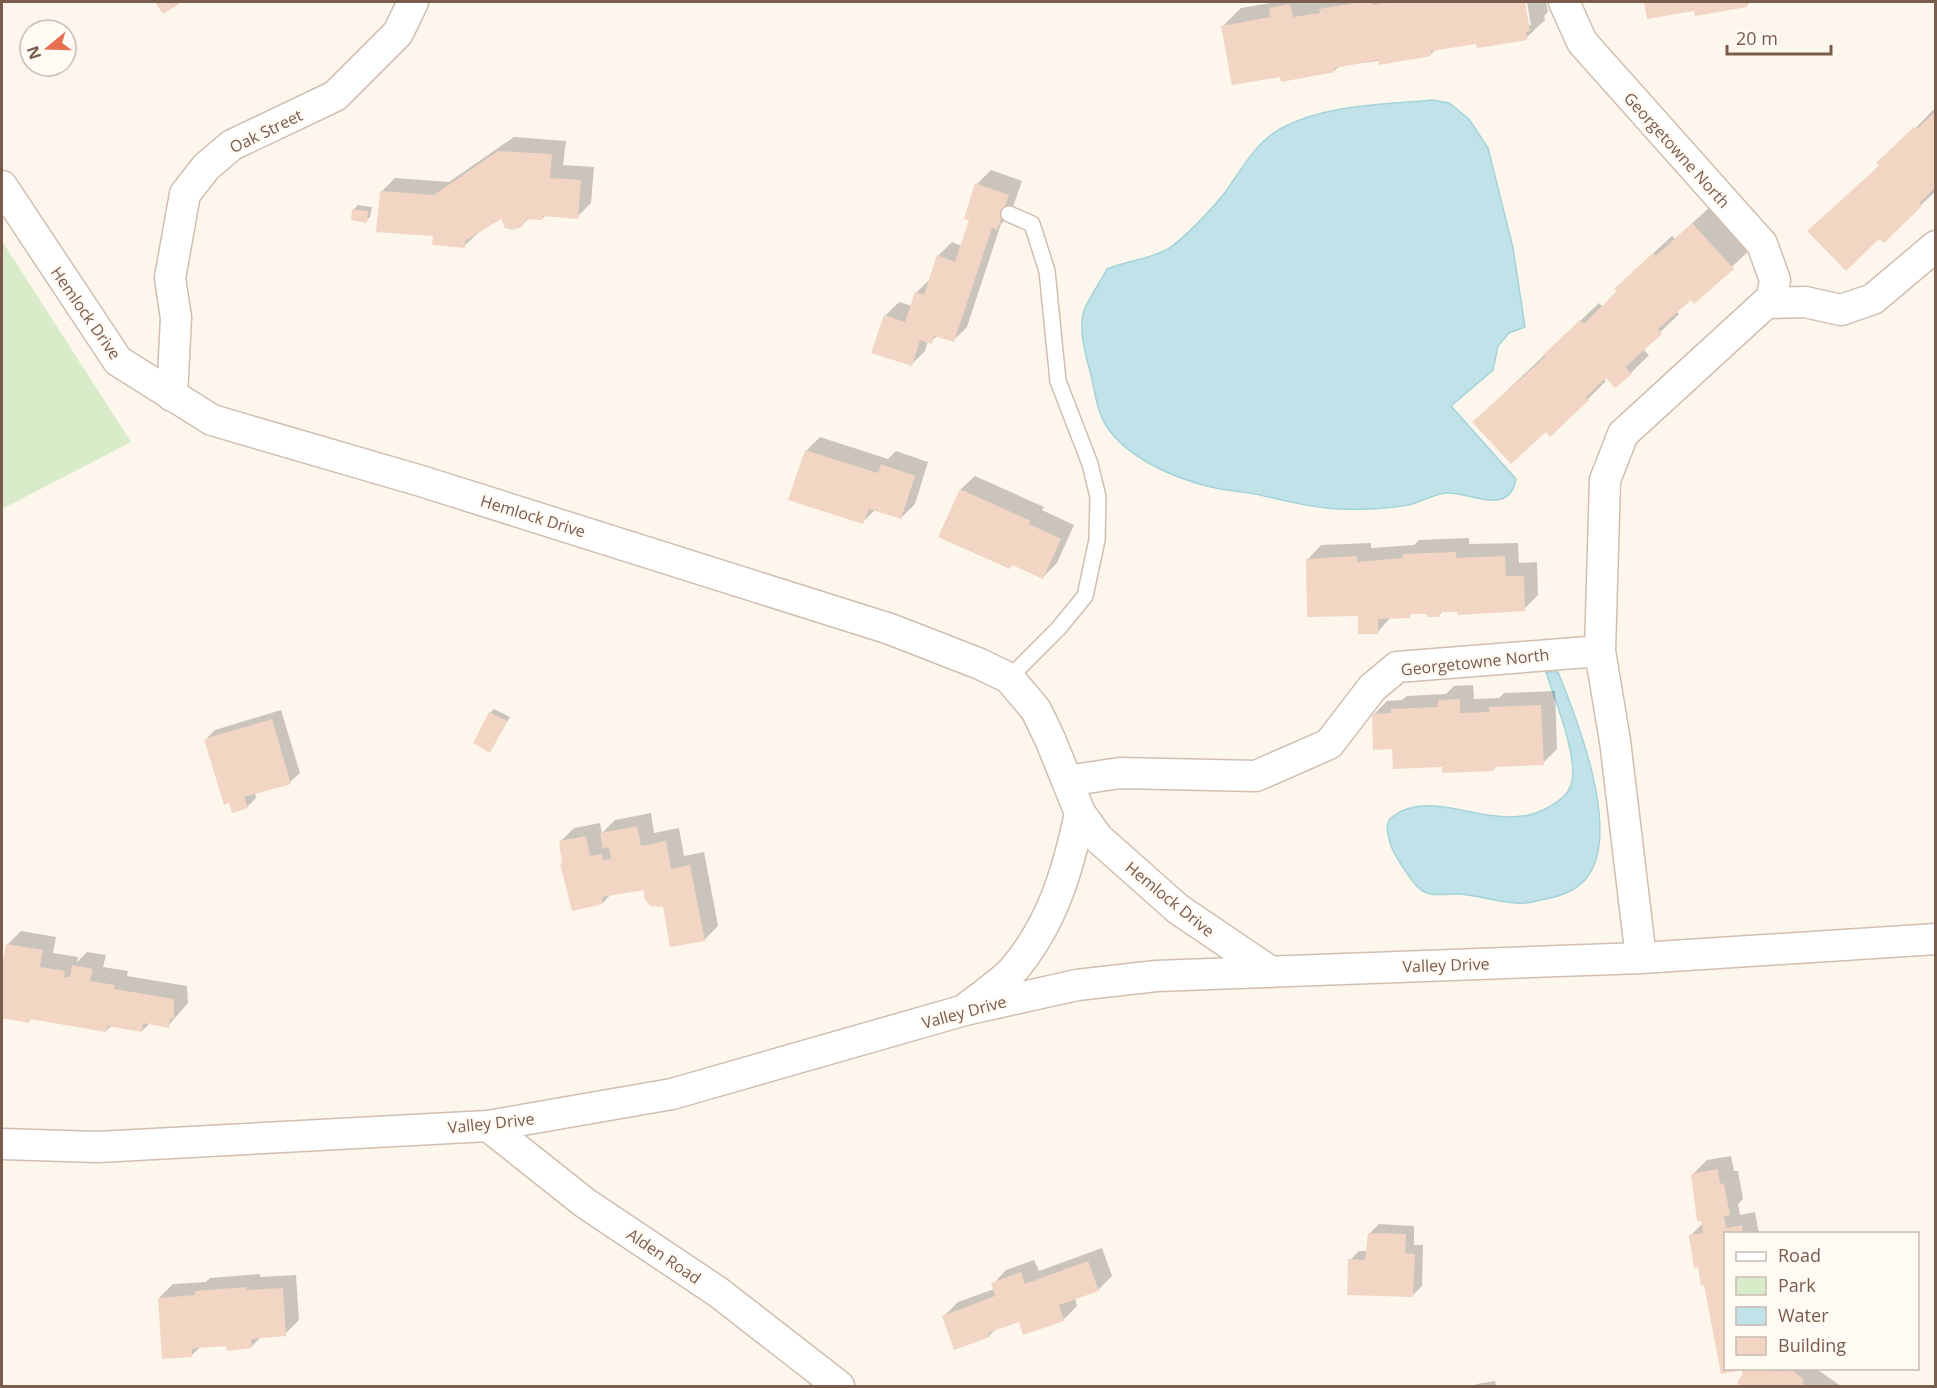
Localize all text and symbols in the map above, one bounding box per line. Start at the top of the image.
north arrow [18,18,78,78]
scale bar [1727,18,1830,56]
text: 20 m [1736,26,1778,50]
text: N [21,43,46,63]
street label: Georgetowne North [1619,87,1735,213]
street label: Oak Street [226,104,306,158]
street label: Hemlock Drive [46,262,126,364]
street label: Hemlock Drive [478,490,588,542]
street label: Georgetowne North [1400,643,1550,681]
street label: Hemlock Drive [1121,856,1219,942]
street label: Valley Drive [1402,952,1490,978]
street label: Valley Drive [919,990,1009,1034]
street label: Valley Drive [447,1108,535,1138]
street label: Alden Road [623,1223,705,1289]
legend [1724,1232,1919,1370]
text: Road [1778,1243,1821,1267]
text: Park [1778,1273,1816,1297]
text: Water [1778,1303,1829,1327]
text: Building [1778,1333,1846,1357]

